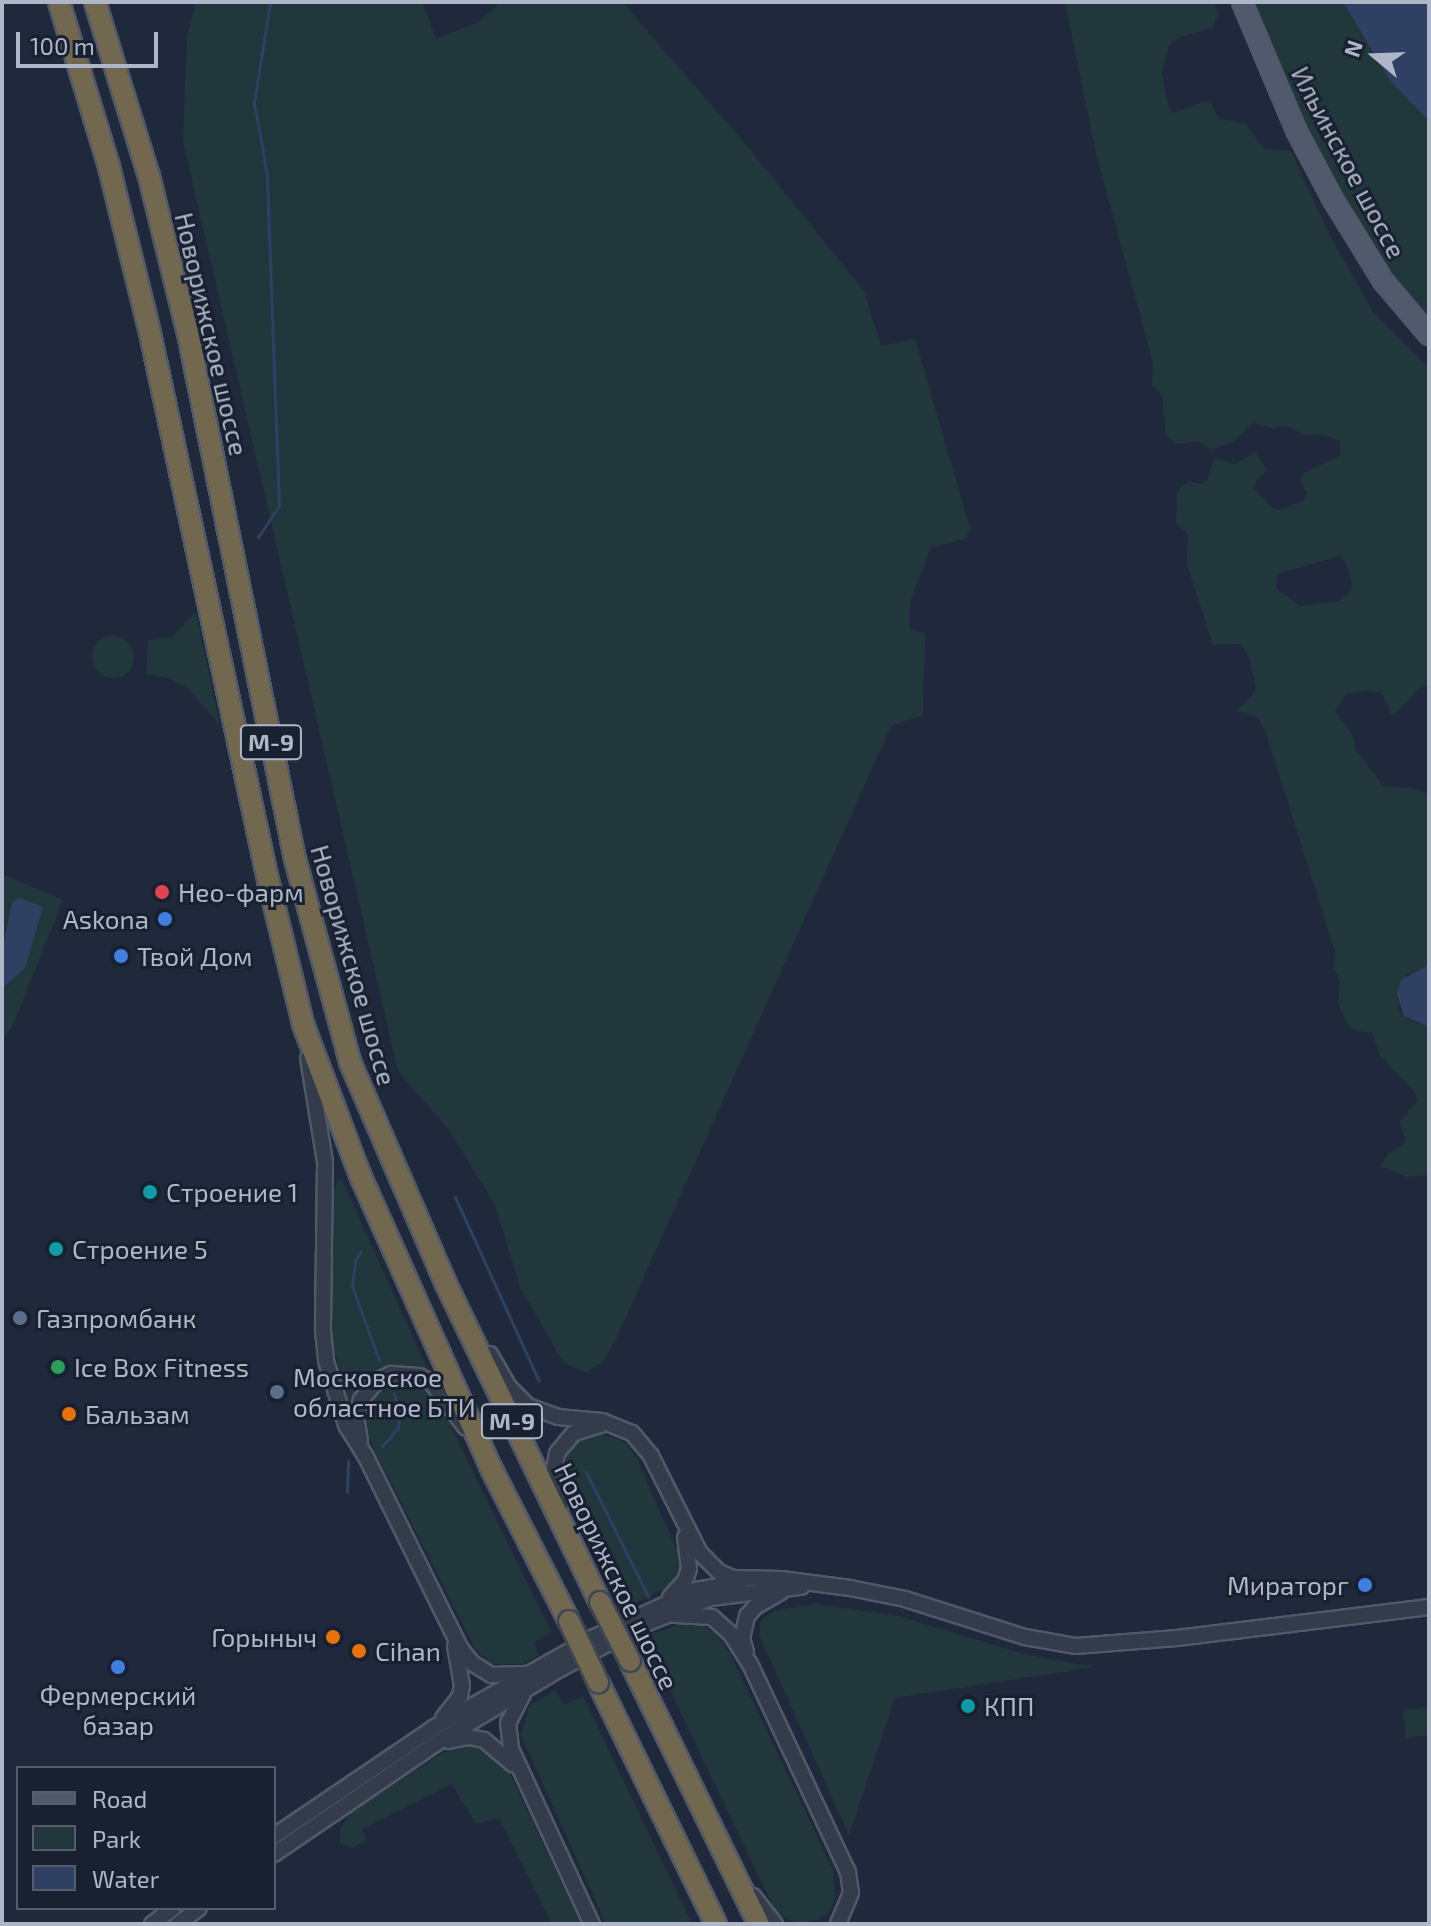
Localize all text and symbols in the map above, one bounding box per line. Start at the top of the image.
scale bar [20,16,162,66]
north arrow [1335,16,1415,96]
text: 100 m [30,31,95,60]
text: N [1337,36,1367,60]
street label: Ильинское шоссе [1285,61,1413,263]
street label: Новорижское шоссе [169,209,255,459]
road number: М-9 [239,722,303,762]
street label: Новорижское шоссе [305,841,403,1089]
place label: Нео-фарм [178,876,304,908]
marker: Нео-фарм [153,883,171,901]
place label: Askona [63,903,149,935]
marker: Askona [156,910,174,928]
place label: Твой Дом [137,940,252,972]
marker: Твой Дом [112,947,130,965]
place label: Строение 1 [166,1176,298,1208]
marker: Строение 1 [141,1183,159,1201]
place label: Строение 5 [72,1233,208,1265]
marker: Строение 5 [47,1240,65,1258]
place label: Газпромбанк [36,1302,196,1334]
marker: Газпромбанк [11,1309,29,1327]
place label: Ice Box Fitness [74,1351,249,1383]
marker: Ice Box Fitness [49,1358,67,1376]
place label: Московское областное БТИ [293,1361,476,1422]
marker: Московское областное БТИ [268,1383,286,1401]
place label: Бальзам [85,1398,190,1430]
road number: М-9 [480,1401,544,1441]
marker: Бальзам [60,1405,78,1423]
street label: Новорижское шоссе [548,1457,686,1695]
place label: Мираторг [1227,1569,1349,1601]
marker: Мираторг [1356,1576,1374,1594]
place label: Горыныч [211,1621,317,1653]
marker: Горыныч [324,1628,342,1646]
place label: Cihan [375,1635,441,1667]
marker: Cihan [350,1642,368,1660]
marker: Фермерский базар [109,1658,127,1676]
place label: Фермерский базар [40,1679,196,1740]
place label: КПП [984,1690,1034,1722]
marker: КПП [959,1697,977,1715]
legend [16,1766,276,1910]
text: Road [92,1784,147,1813]
text: Park [92,1824,141,1853]
text: Water [92,1864,159,1893]

